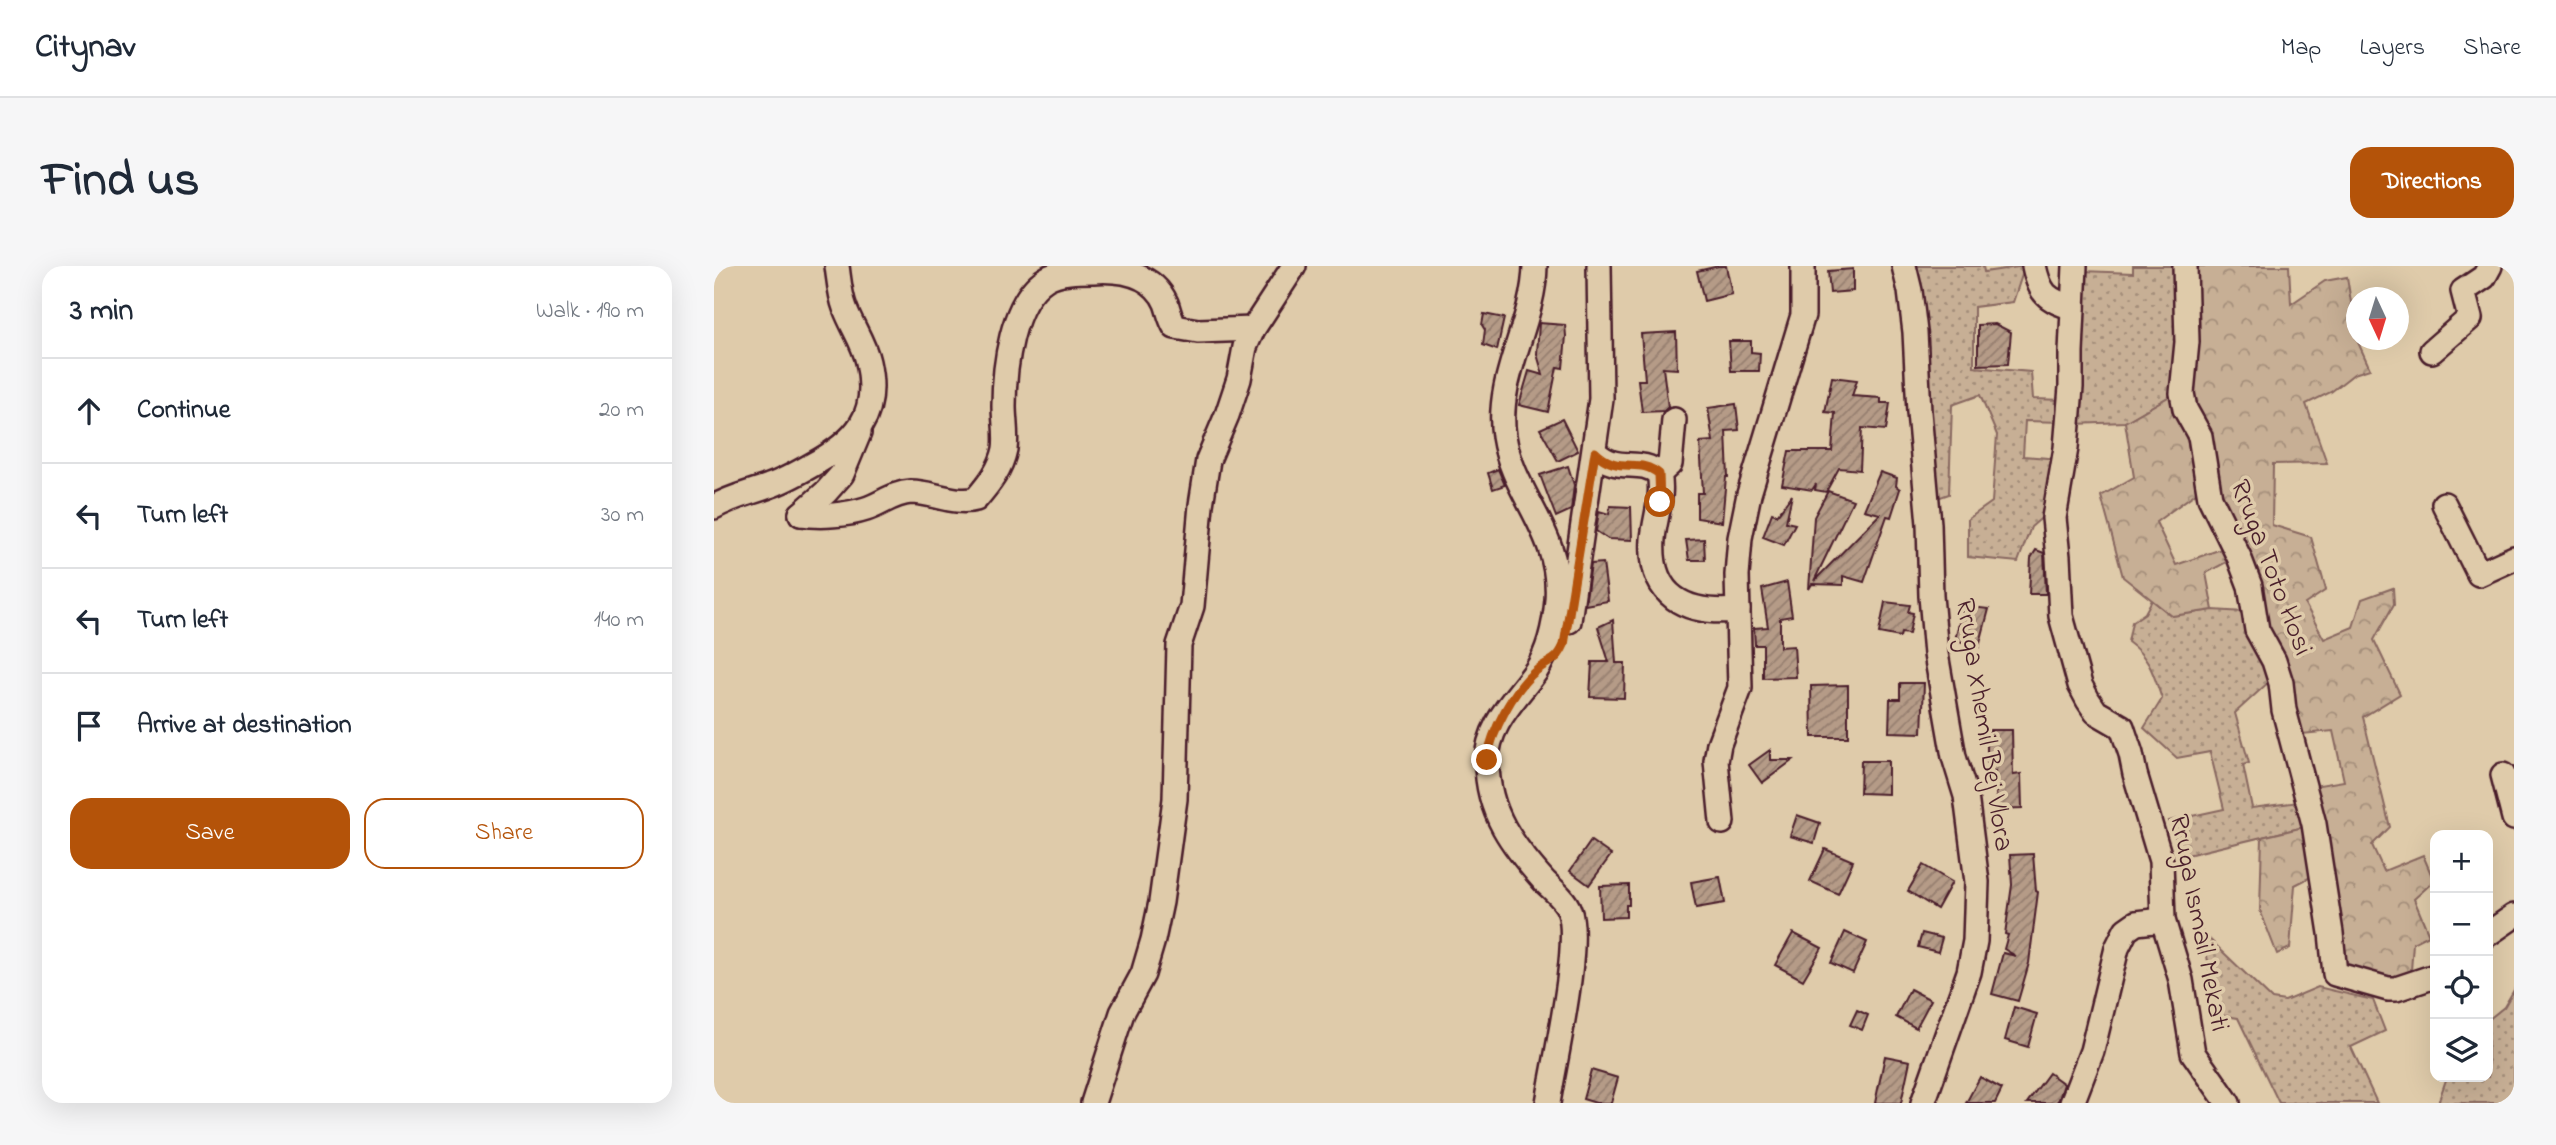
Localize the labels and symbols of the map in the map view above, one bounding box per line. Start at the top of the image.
north arrow [2346,287,2409,350]
street label: Rruga Toto Hosi [2218,474,2322,662]
route start [1644,486,1675,517]
street label: Rruga Xhemil Bej Vlora [1943,596,2023,854]
route end [1471,744,1502,775]
street label: Rruga Ismail Mekati [2157,811,2239,1035]

